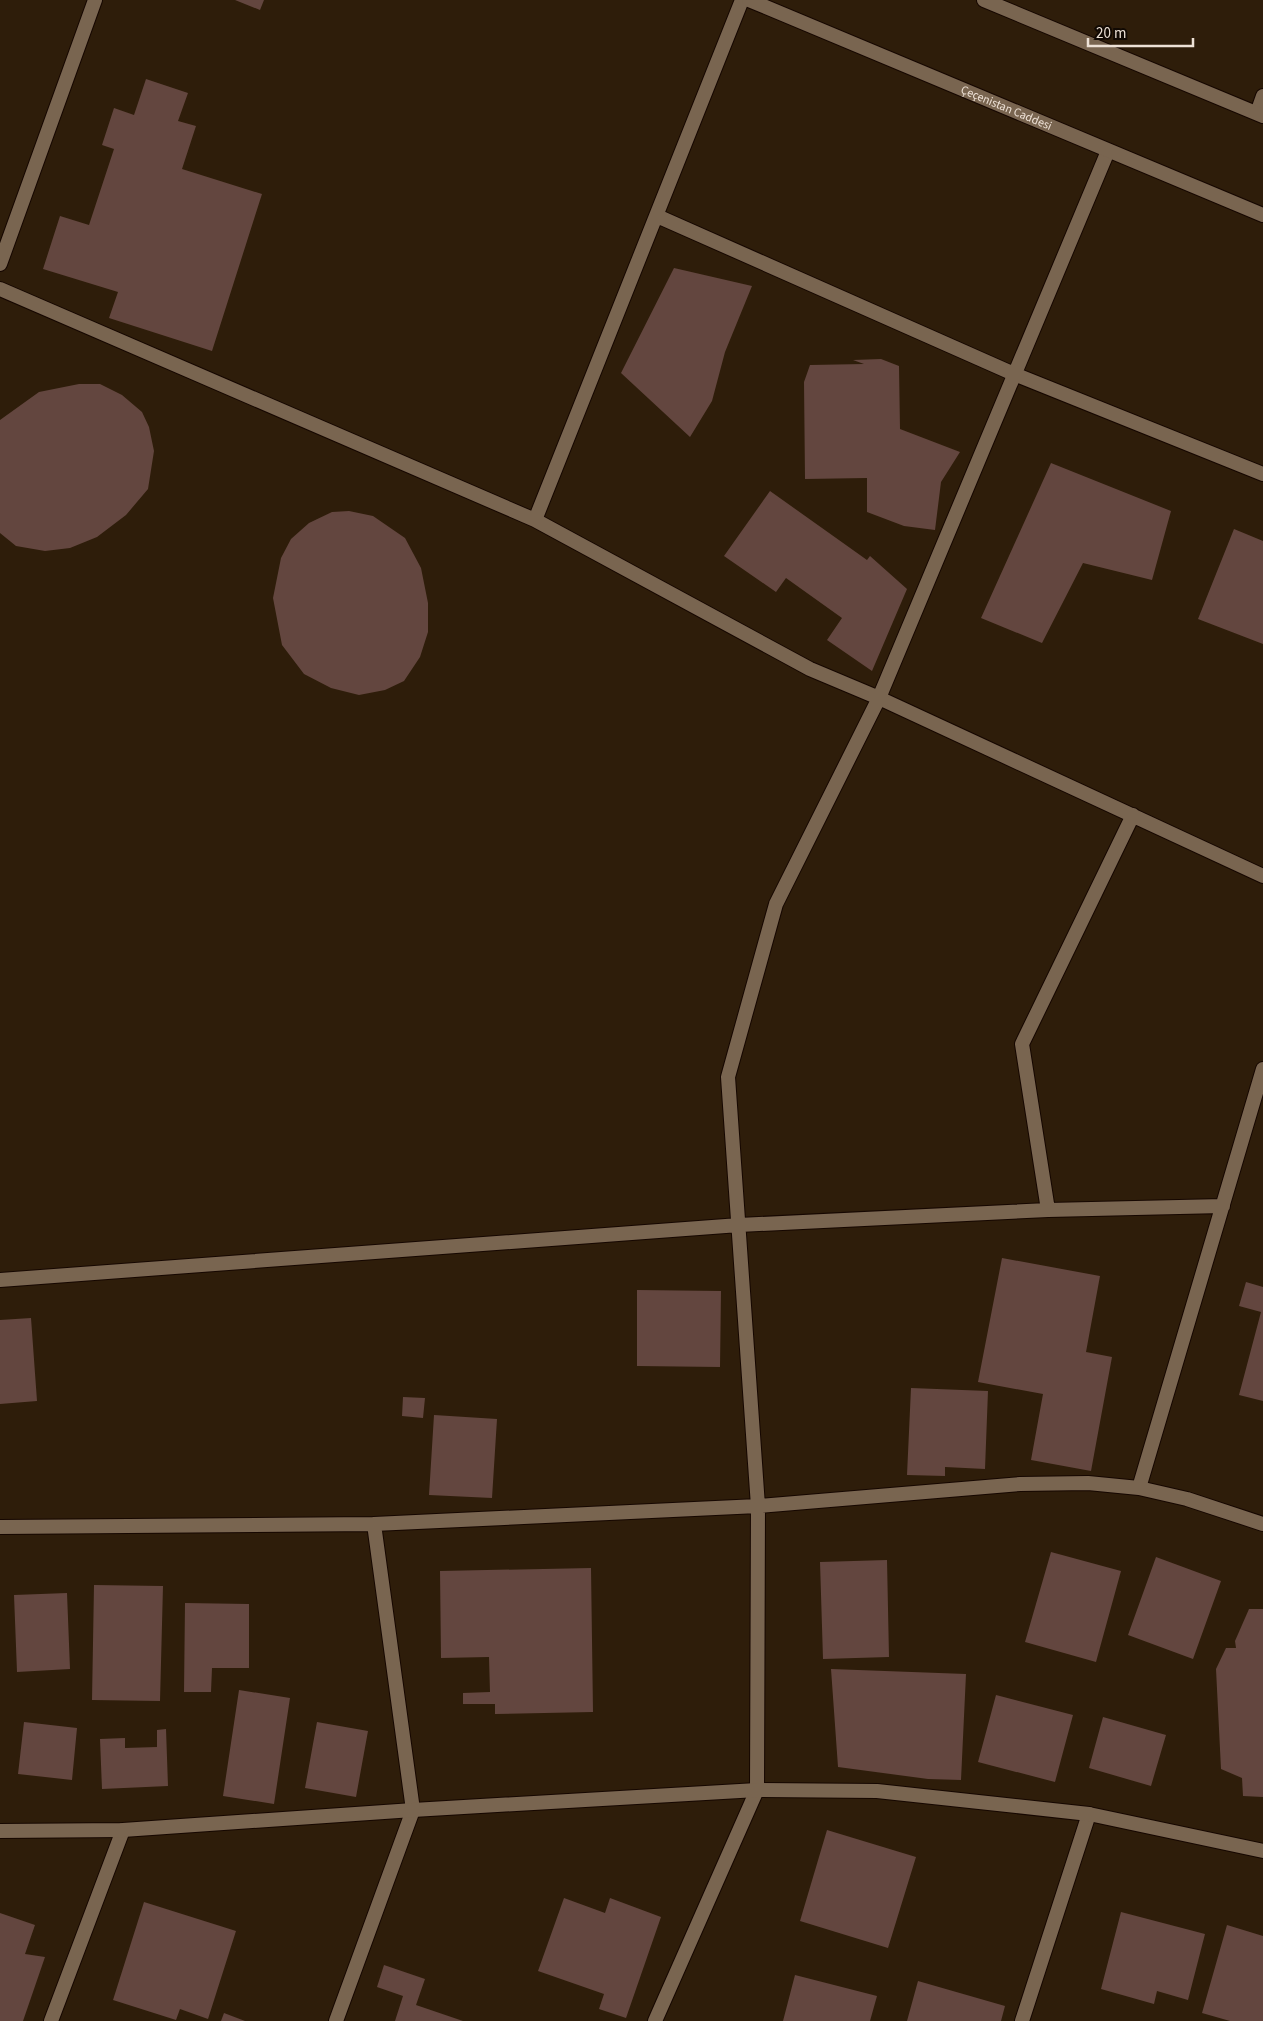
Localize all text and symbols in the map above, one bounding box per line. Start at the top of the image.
scale bar [1088,15,1193,47]
text: 20 m [1096,23,1126,44]
street label: Çeçenistan Caddesi [958,81,1055,134]

